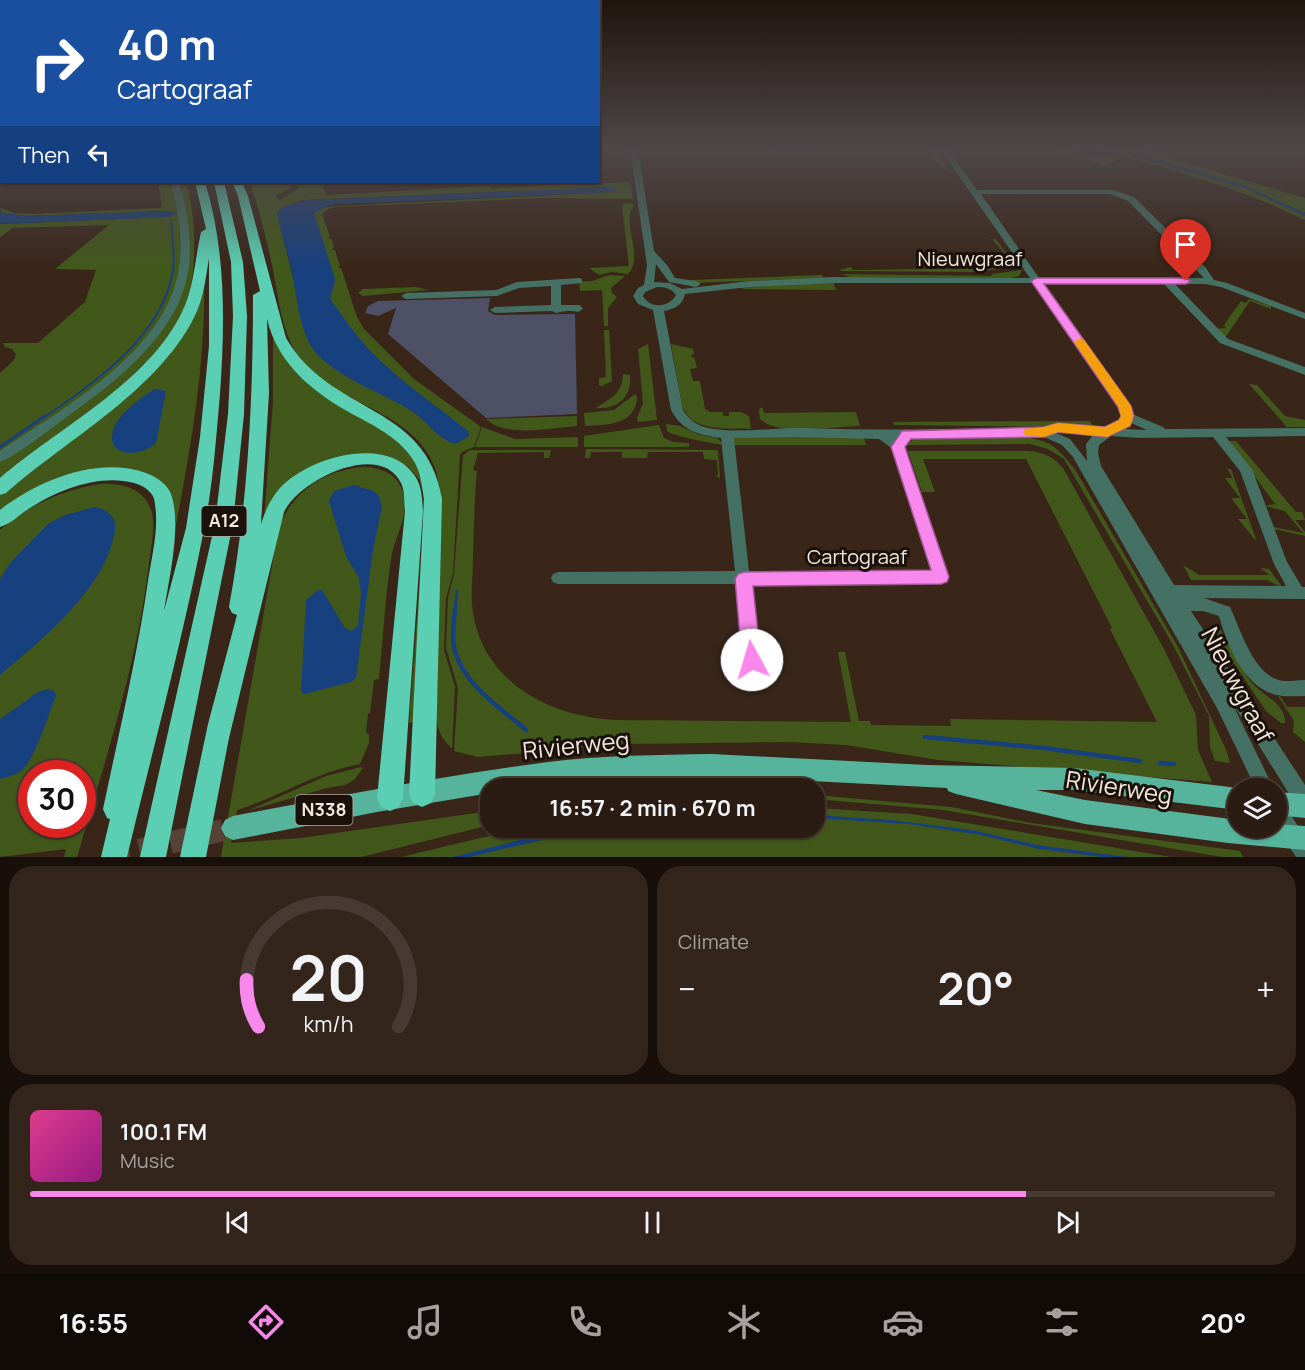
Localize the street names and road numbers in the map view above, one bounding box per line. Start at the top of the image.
street label: Nieuwgraaf [918,245,1022,272]
road number: A12 [202,506,246,536]
street label: Cartograaf [807,543,907,570]
street label: Nieuwgraaf [1194,621,1283,748]
street label: Rivierweg [521,722,631,767]
street label: Rivierweg [1064,762,1175,811]
road number: N338 [296,795,352,825]

